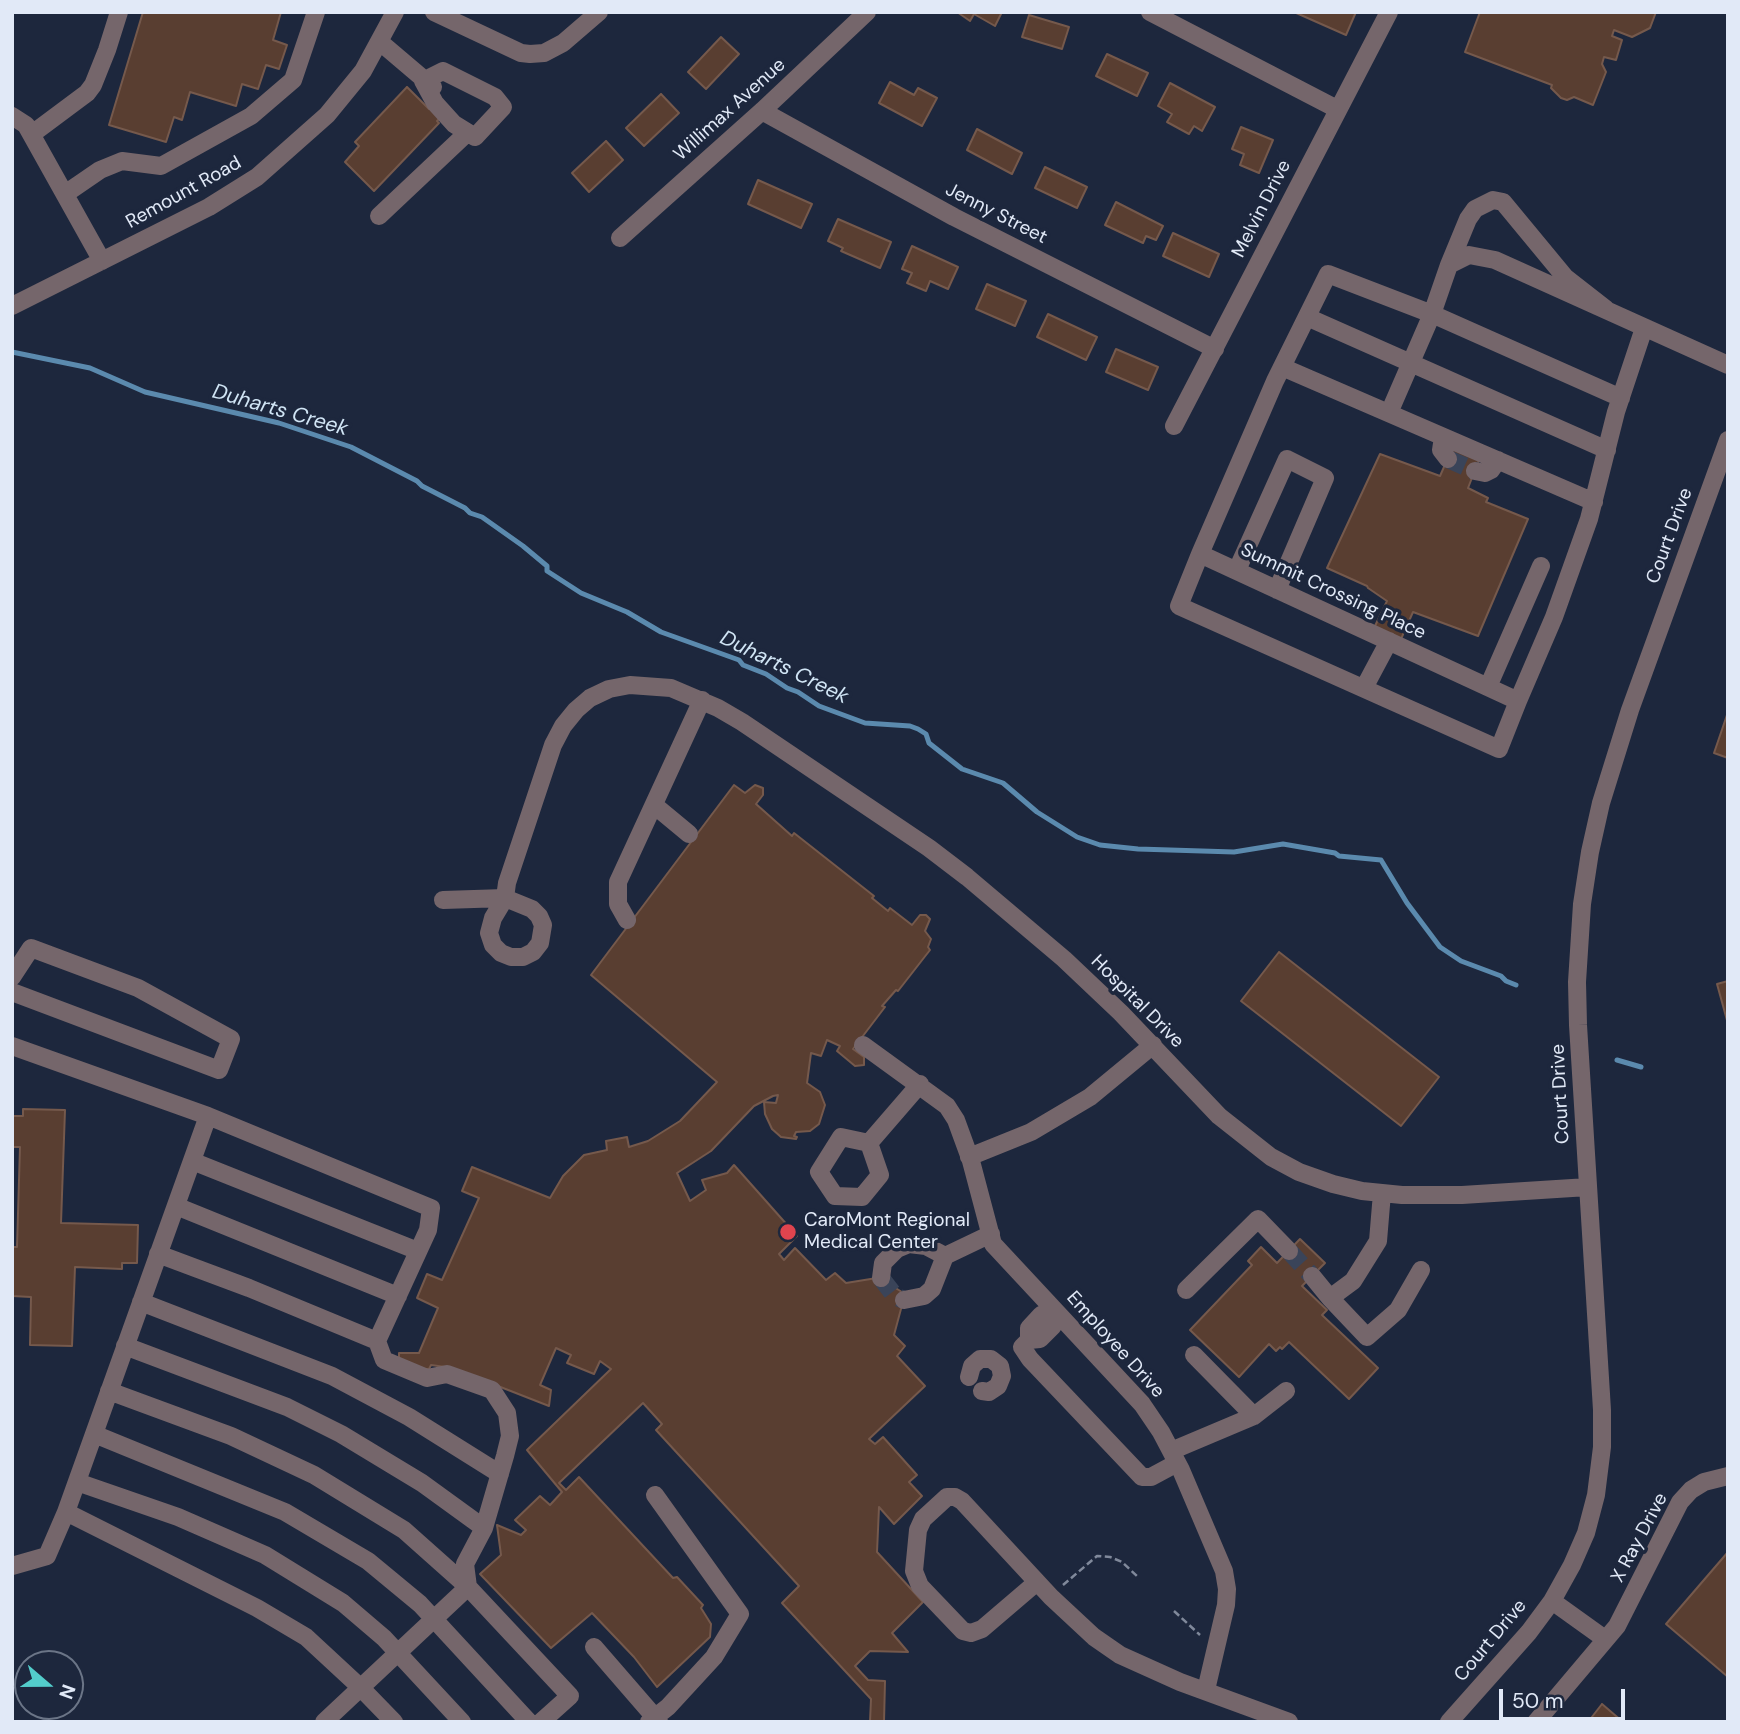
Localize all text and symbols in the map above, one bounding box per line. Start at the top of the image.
street label: Willimax Avenue [670,54,790,166]
street label: Remount Road [122,152,246,234]
street label: Melvin Drive [1228,156,1296,262]
street label: Jenny Street [941,179,1051,249]
water label: Duharts Creek [209,380,351,442]
street label: Court Drive [1642,485,1698,587]
street label: Summit Crossing Place [1237,539,1429,645]
water label: Duharts Creek [716,626,852,710]
street label: Hospital Drive [1086,951,1188,1053]
street label: Court Drive [1547,1043,1575,1145]
place label: CaroMont Regional Medical Center [804,1210,970,1254]
marker: CaroMont Regional Medical Center [778,1222,798,1242]
street label: Employee Drive [1061,1287,1169,1403]
street label: X Ray Drive [1607,1489,1673,1587]
street label: Court Drive [1450,1595,1532,1687]
north arrow [14,1650,84,1720]
scale bar [1502,1674,1628,1718]
text: N [53,1681,81,1702]
text: 50 m [1512,1687,1563,1715]

